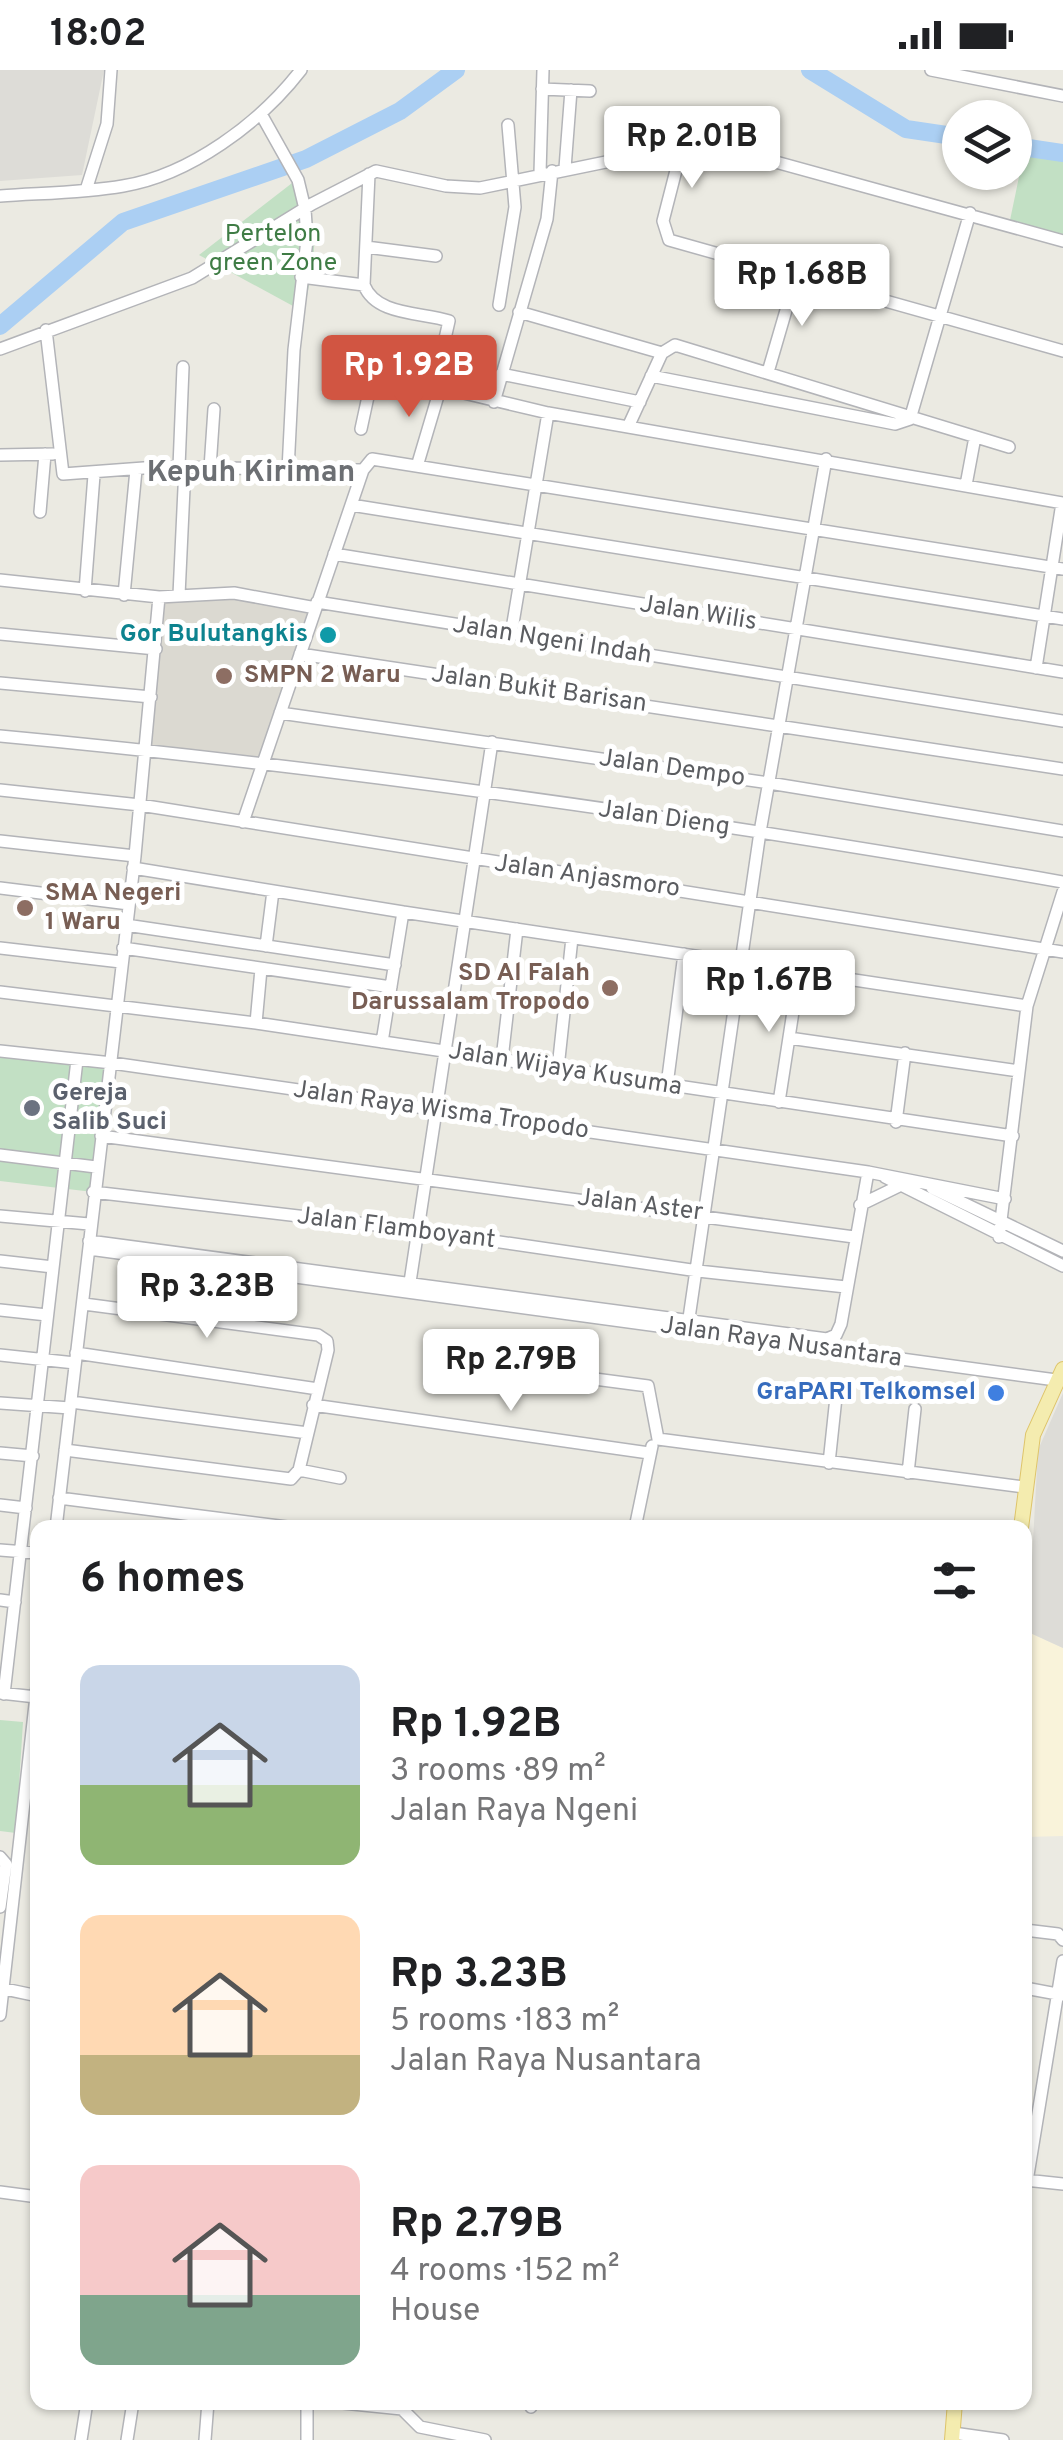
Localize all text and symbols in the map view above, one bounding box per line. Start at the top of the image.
text: 18:02 [50,11,147,60]
map controls [942,100,1032,190]
button: layers [942,100,1032,190]
pin: Rp 2.01B [589,106,795,191]
text: Rp 2.01B [626,118,758,158]
park label: Pertelon green Zone [209,219,337,280]
pin: Rp 1.68B [699,244,905,329]
text: Rp 1.68B [736,256,868,296]
pin: Rp 1.92B [306,335,512,420]
text: Rp 1.92B [344,347,474,387]
district label: Kepuh Kiriman [147,455,355,492]
street label: Jalan Wilis [637,589,759,639]
street label: Jalan Ngeni Indah [450,609,654,673]
place label: Gor Bulutangkis [120,619,308,651]
marker: Gor Bulutangkis [317,624,339,646]
street label: Jalan Bukit Barisan [429,659,649,721]
place label: SMPN 2 Waru [244,660,401,692]
marker: SMPN 2 Waru [213,665,235,687]
street label: Jalan Dempo [597,743,747,795]
street label: Jalan Dieng [596,794,732,844]
street label: Jalan Anjasmoro [492,848,682,906]
place label: SMA Negeri 1 Waru [45,878,181,939]
marker: SMA Negeri 1 Waru [14,897,36,919]
pin: Rp 1.67B [666,950,872,1035]
place label: SD Al Falah Darussalam Tropodo [351,958,590,1019]
text: Rp 1.67B [705,962,833,1002]
marker: SD Al Falah Darussalam Tropodo [599,977,621,999]
street label: Jalan Wijaya Kusuma [446,1036,684,1104]
street label: Jalan Raya Wisma Tropodo [291,1074,591,1148]
place label: Gereja Salib Suci [52,1078,167,1139]
marker: Gereja Salib Suci [21,1097,43,1119]
street label: Jalan Aster [575,1182,705,1230]
street label: Jalan Flamboyant [295,1201,497,1257]
pin: Rp 3.23B [104,1256,310,1341]
text: Rp 3.23B [139,1268,275,1308]
street label: Jalan Raya Nusantara [658,1310,904,1376]
pin: Rp 2.79B [408,1329,614,1414]
text: Rp 2.79B [445,1341,577,1381]
place label: GraPARI Telkomsel [756,1377,976,1409]
marker: GraPARI Telkomsel [985,1382,1007,1404]
icon: filters [927,1553,982,1608]
text: 6 homes [80,1554,245,1607]
text: Rp 1.92B [390,1699,561,1752]
icon: home [160,1705,280,1825]
text: 3 rooms · 89 m² [390,1752,606,1792]
text: Jalan Raya Ngeni [390,1792,638,1832]
text: Rp 3.23B [390,1949,568,2002]
icon: home [160,1955,280,2075]
text: 5 rooms · 183 m² [390,2002,619,2042]
text: Jalan Raya Nusantara [390,2042,702,2082]
text: Rp 2.79B [390,2199,563,2252]
icon: home [160,2205,280,2325]
text: 4 rooms · 152 m² [390,2252,620,2292]
text: House [390,2292,480,2332]

